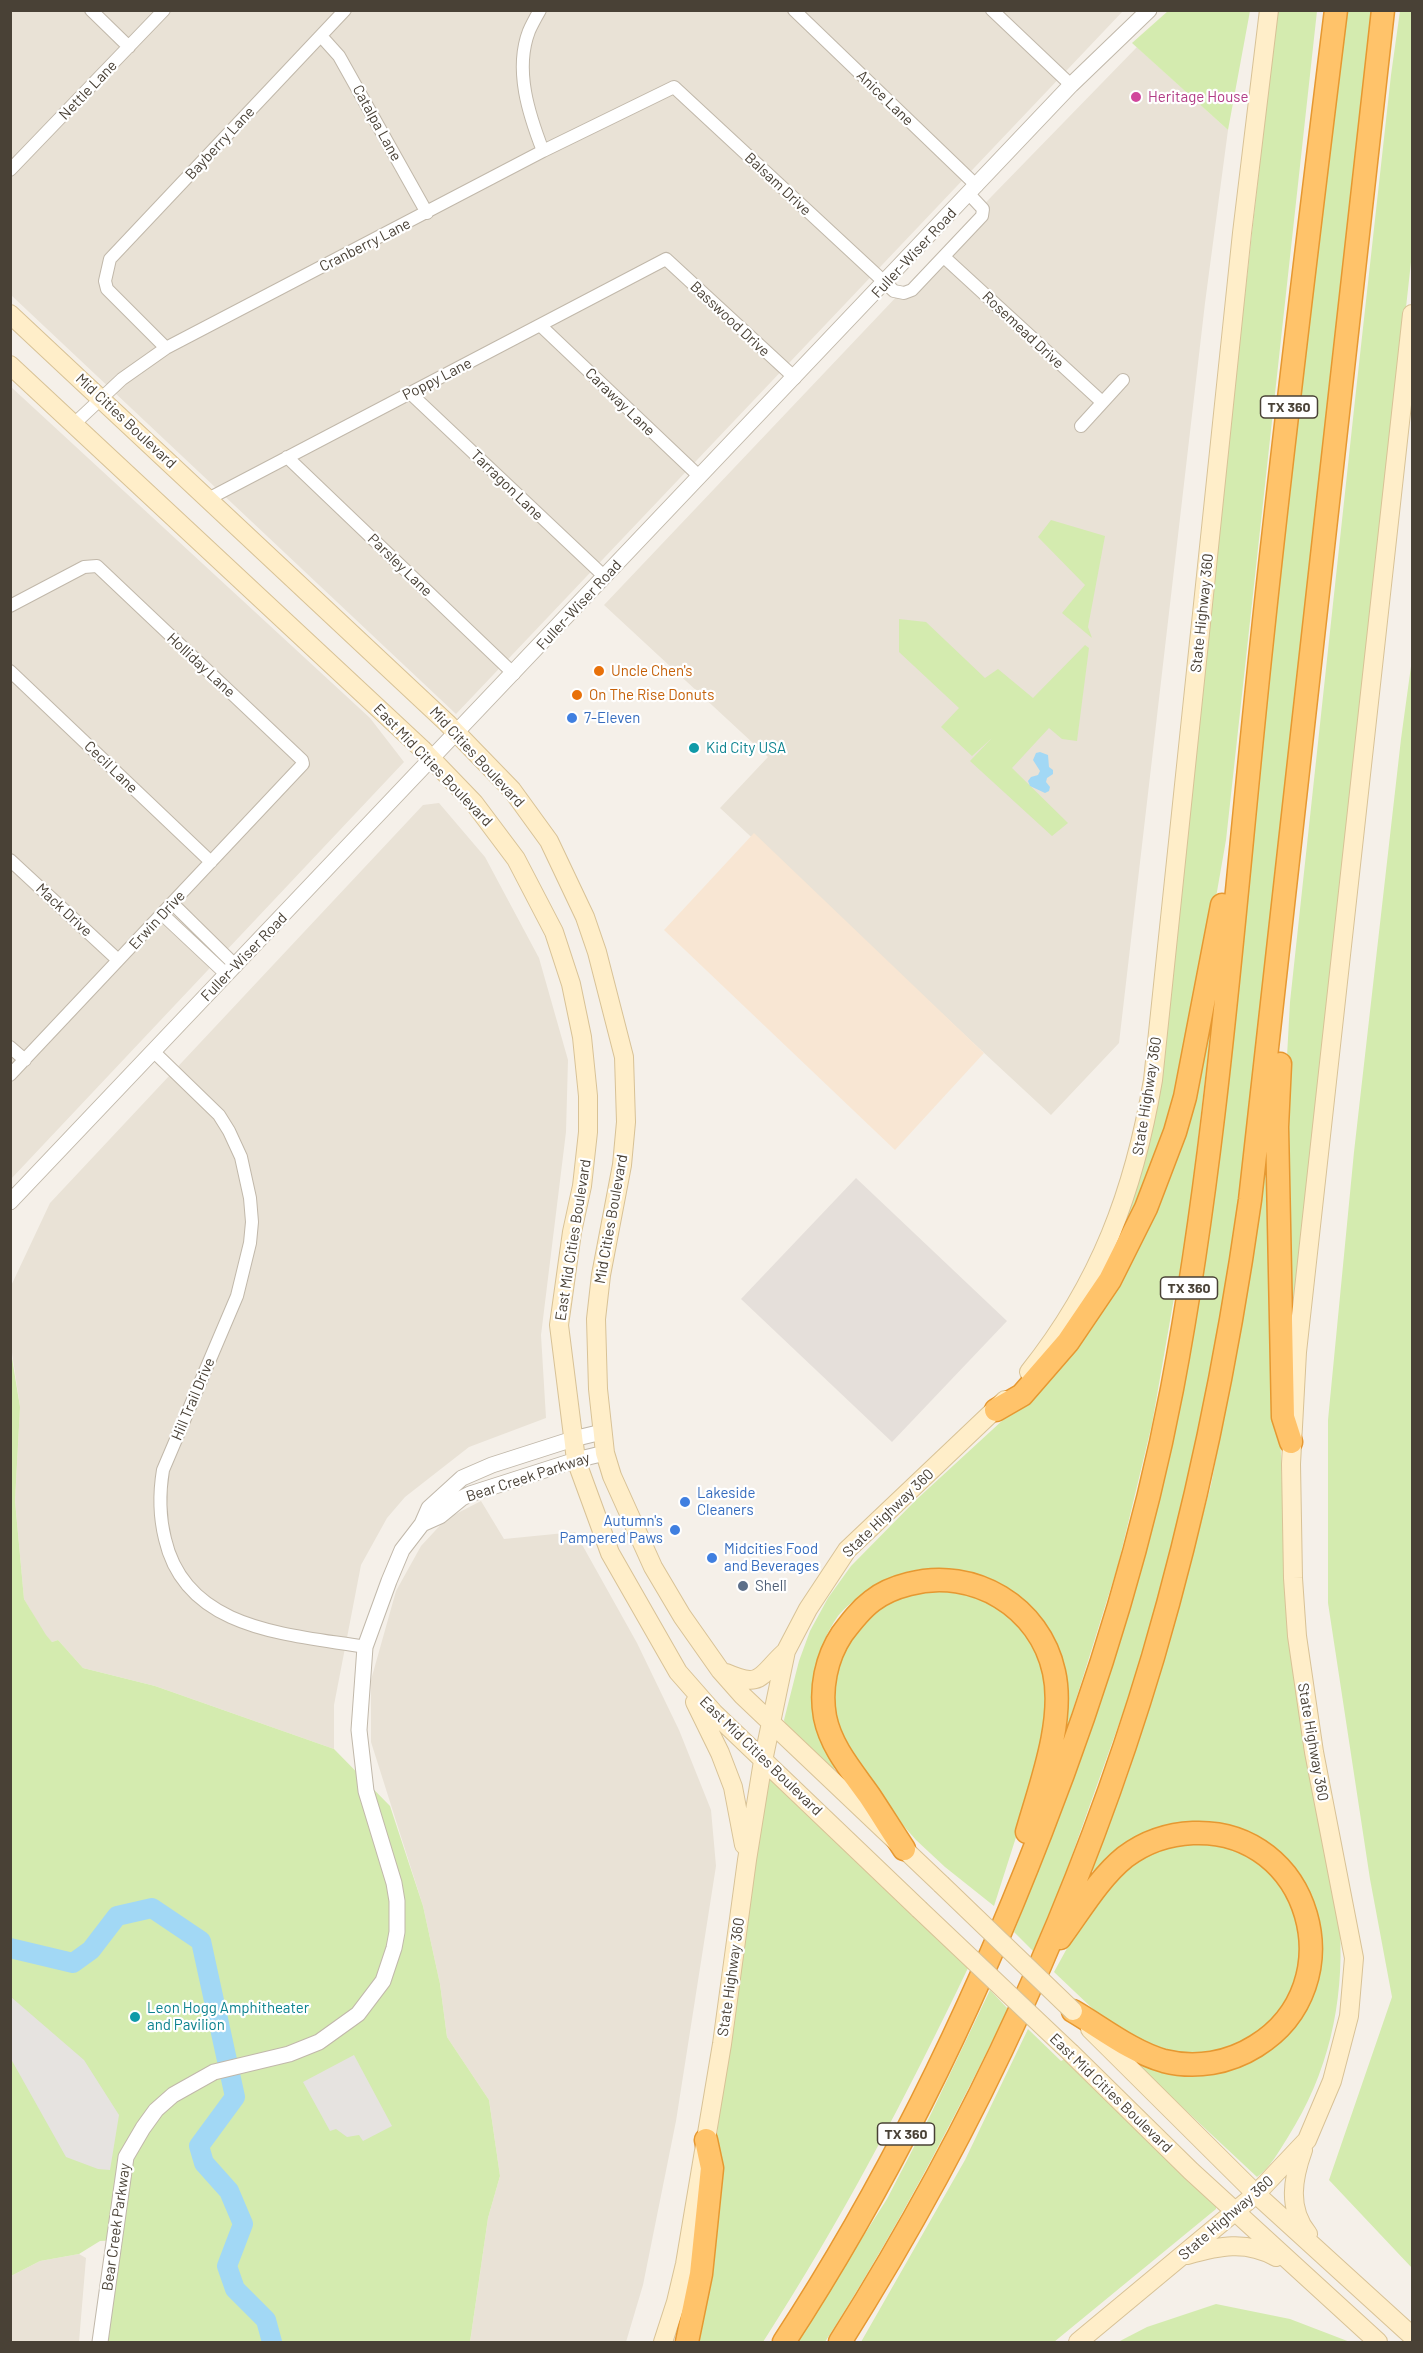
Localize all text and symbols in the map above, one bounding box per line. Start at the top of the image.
street label: Nettle Lane [55,57,121,123]
street label: Anice Lane [853,67,917,129]
street label: Catalpa Lane [349,82,405,164]
place label: Heritage House [1148,88,1248,106]
marker: Heritage House [1129,90,1143,104]
street label: Bayberry Lane [182,103,258,183]
street label: Balsam Drive [741,149,815,219]
street label: Fuller-Wiser Road [868,204,960,302]
street label: Cranberry Lane [316,214,414,276]
street label: Basswood Drive [686,278,774,360]
street label: Rosemead Drive [978,288,1068,372]
street label: Poppy Lane [399,354,475,404]
street label: Caraway Lane [581,364,659,440]
street label: Mid Cities Boulevard [72,370,180,472]
road number: TX 360 [1260,396,1318,418]
street label: Tarragon Lane [467,446,547,524]
street label: Parsley Lane [364,530,436,600]
street label: State Highway 360 [1187,553,1217,673]
street label: Fuller-Wiser Road [533,556,625,654]
street label: Holliday Lane [163,629,239,701]
place label: Uncle Chen's [611,662,692,680]
marker: Uncle Chen's [592,664,606,678]
place label: On The Rise Donuts [589,686,714,704]
marker: On The Rise Donuts [570,688,584,702]
street label: East Mid Cities Boulevard [370,700,496,830]
street label: Mid Cities Boulevard [426,703,528,811]
place label: 7-Eleven [584,709,640,727]
marker: 7-Eleven [565,711,579,725]
street label: Cecil Lane [81,737,141,797]
place label: Kid City USA [706,739,786,757]
marker: Kid City USA [687,741,701,755]
street label: Mack Drive [32,880,96,940]
street label: Erwin Drive [125,887,189,953]
street label: Fuller-Wiser Road [197,909,291,1005]
street label: State Highway 360 [1129,1035,1165,1157]
street label: Mid Cities Boulevard [591,1153,631,1285]
street label: East Mid Cities Boulevard [551,1158,595,1322]
road number: TX 360 [1160,1277,1218,1299]
street label: Hill Trail Drive [168,1355,218,1443]
street label: Bear Creek Parkway [464,1448,592,1506]
street label: State Highway 360 [839,1465,937,1561]
place label: Lakeside Cleaners [697,1484,755,1519]
marker: Lakeside Cleaners [678,1495,692,1509]
place label: Autumn's Pampered Paws [559,1512,663,1547]
marker: Autumn's Pampered Paws [668,1523,682,1537]
place label: Midcities Food and Beverages [724,1540,819,1575]
marker: Midcities Food and Beverages [705,1551,719,1565]
place label: Shell [755,1577,787,1595]
marker: Shell [736,1579,750,1593]
street label: State Highway 360 [1294,1681,1332,1803]
street label: East Mid Cities Boulevard [696,1693,826,1819]
street label: State Highway 360 [714,1916,748,2038]
place label: Leon Hogg Amphitheater and Pavilion [147,1999,309,2034]
marker: Leon Hogg Amphitheater and Pavilion [128,2010,142,2024]
street label: East Mid Cities Boulevard [1046,2030,1176,2156]
road number: TX 360 [878,2123,934,2145]
street label: Bear Creek Parkway [98,2162,134,2292]
street label: State Highway 360 [1175,2172,1277,2264]

